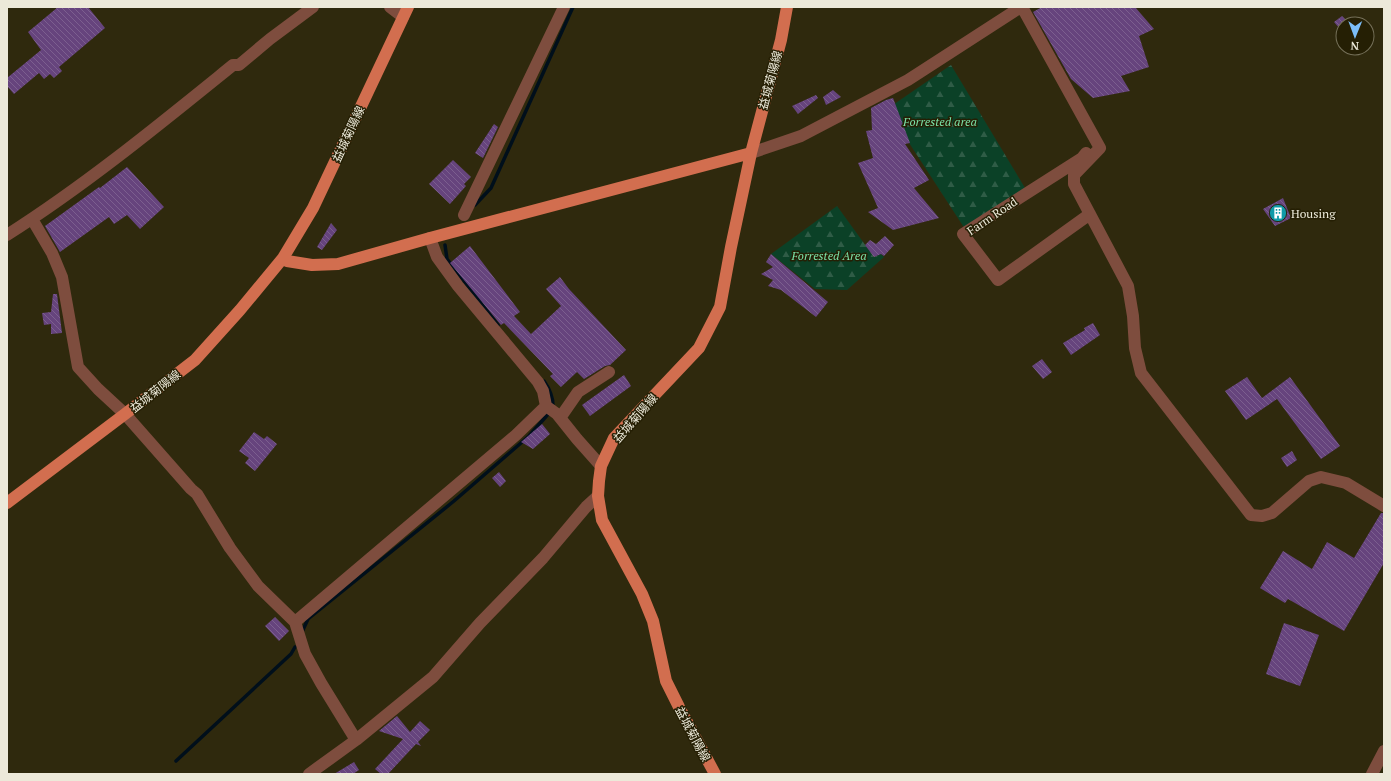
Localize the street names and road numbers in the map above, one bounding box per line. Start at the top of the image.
street label: 益城菊陽線 [755,49,785,111]
street label: 益城菊陽線 [329,104,367,164]
street label: Farm Road [964,194,1020,238]
street label: 益城菊陽線 [127,367,183,415]
street label: 益城菊陽線 [610,390,660,446]
street label: 益城菊陽線 [672,704,714,764]

